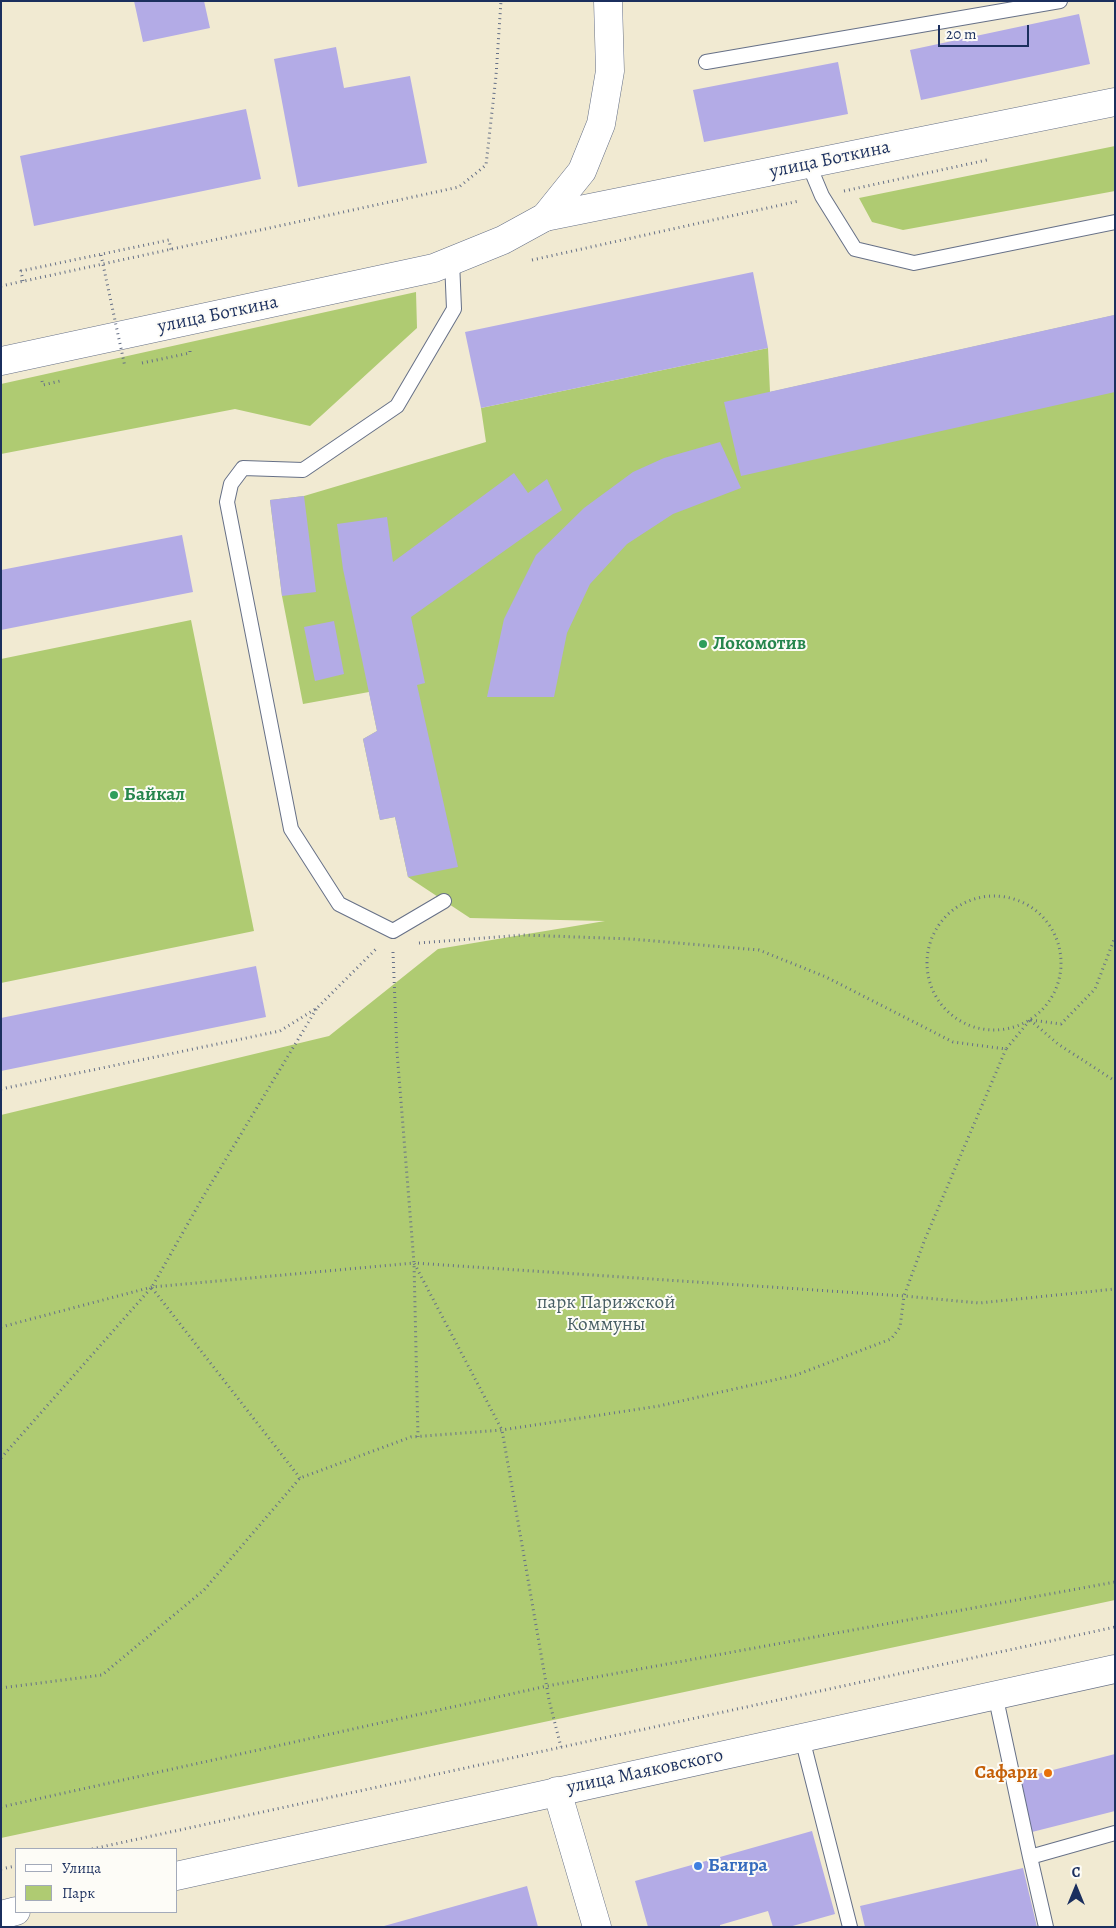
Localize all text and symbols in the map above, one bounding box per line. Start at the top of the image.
scale bar [941,15,1032,47]
text: 20 m [946,24,977,44]
street label: улица Боткина [768,136,892,184]
street label: улица Боткина [156,291,280,339]
place label: Локомотив [713,633,806,655]
marker: Локомотив [697,638,709,650]
place label: Байкал [124,784,185,806]
marker: Байкал [108,789,120,801]
park label: парк Парижской Коммуны [537,1292,675,1336]
street label: улица Маяковского [565,1744,725,1800]
place label: Сафари [974,1762,1038,1784]
marker: Сафари [1042,1767,1054,1779]
legend [15,1848,178,1913]
place label: Багира [708,1855,768,1877]
text: Улица [62,1858,101,1878]
marker: Багира [692,1860,704,1872]
north arrow [1051,1863,1101,1913]
text: С [1072,1863,1080,1882]
text: Парк [62,1883,95,1903]

